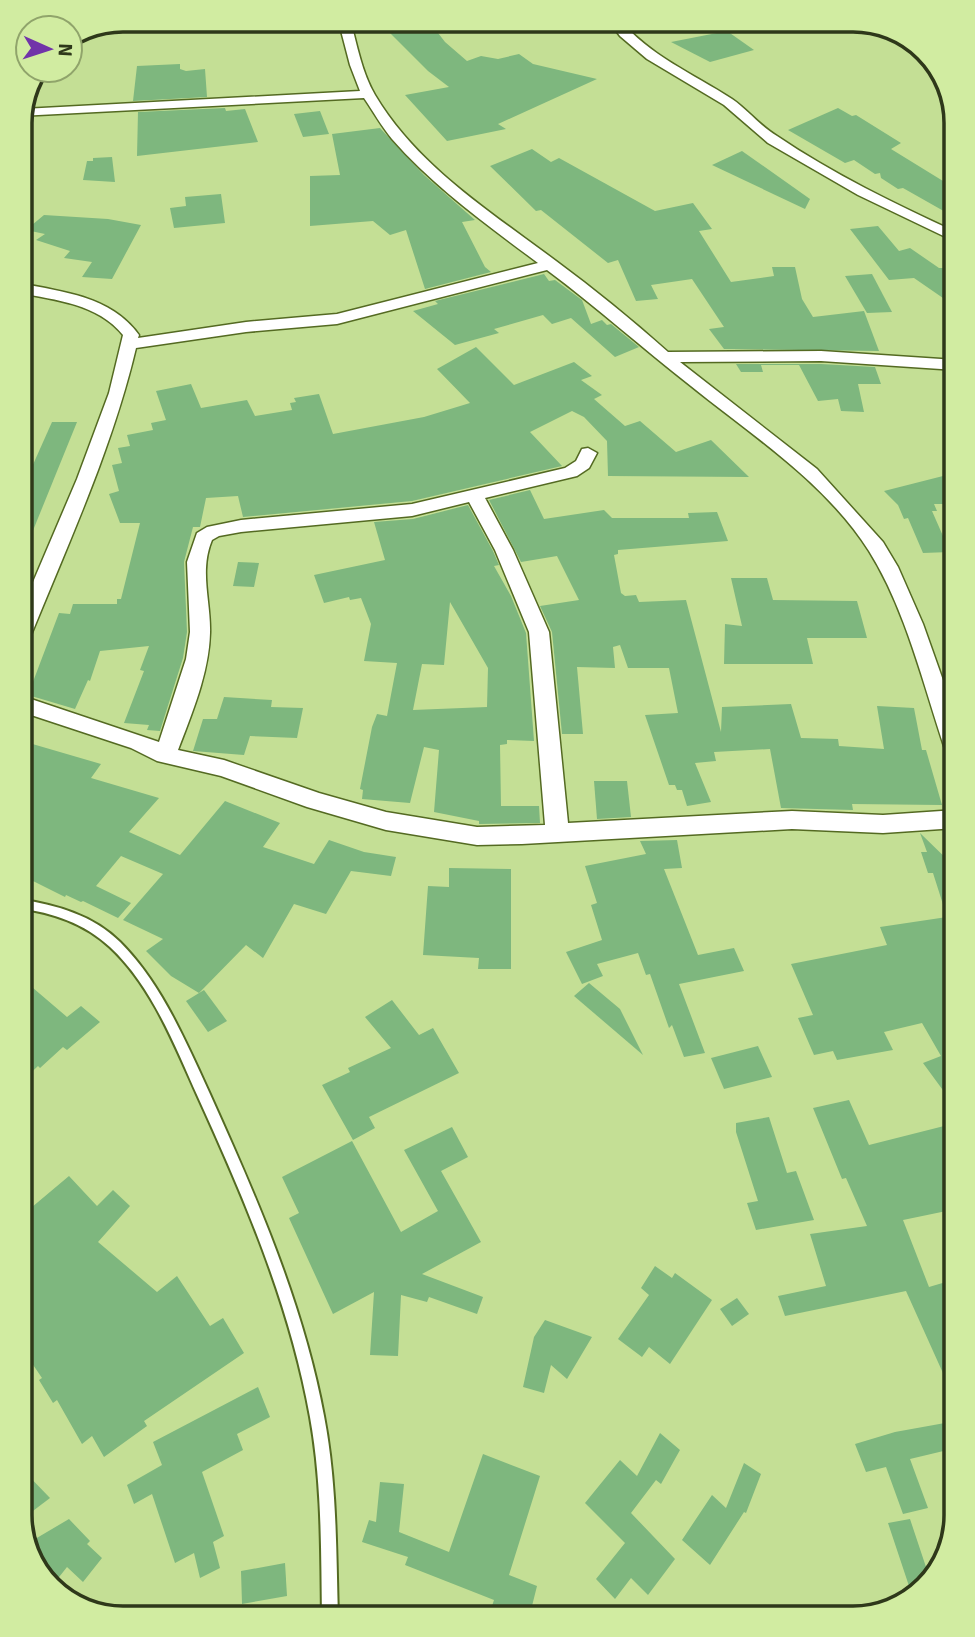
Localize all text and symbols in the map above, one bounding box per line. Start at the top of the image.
north arrow [14,14,84,84]
text: N [53,43,77,57]

